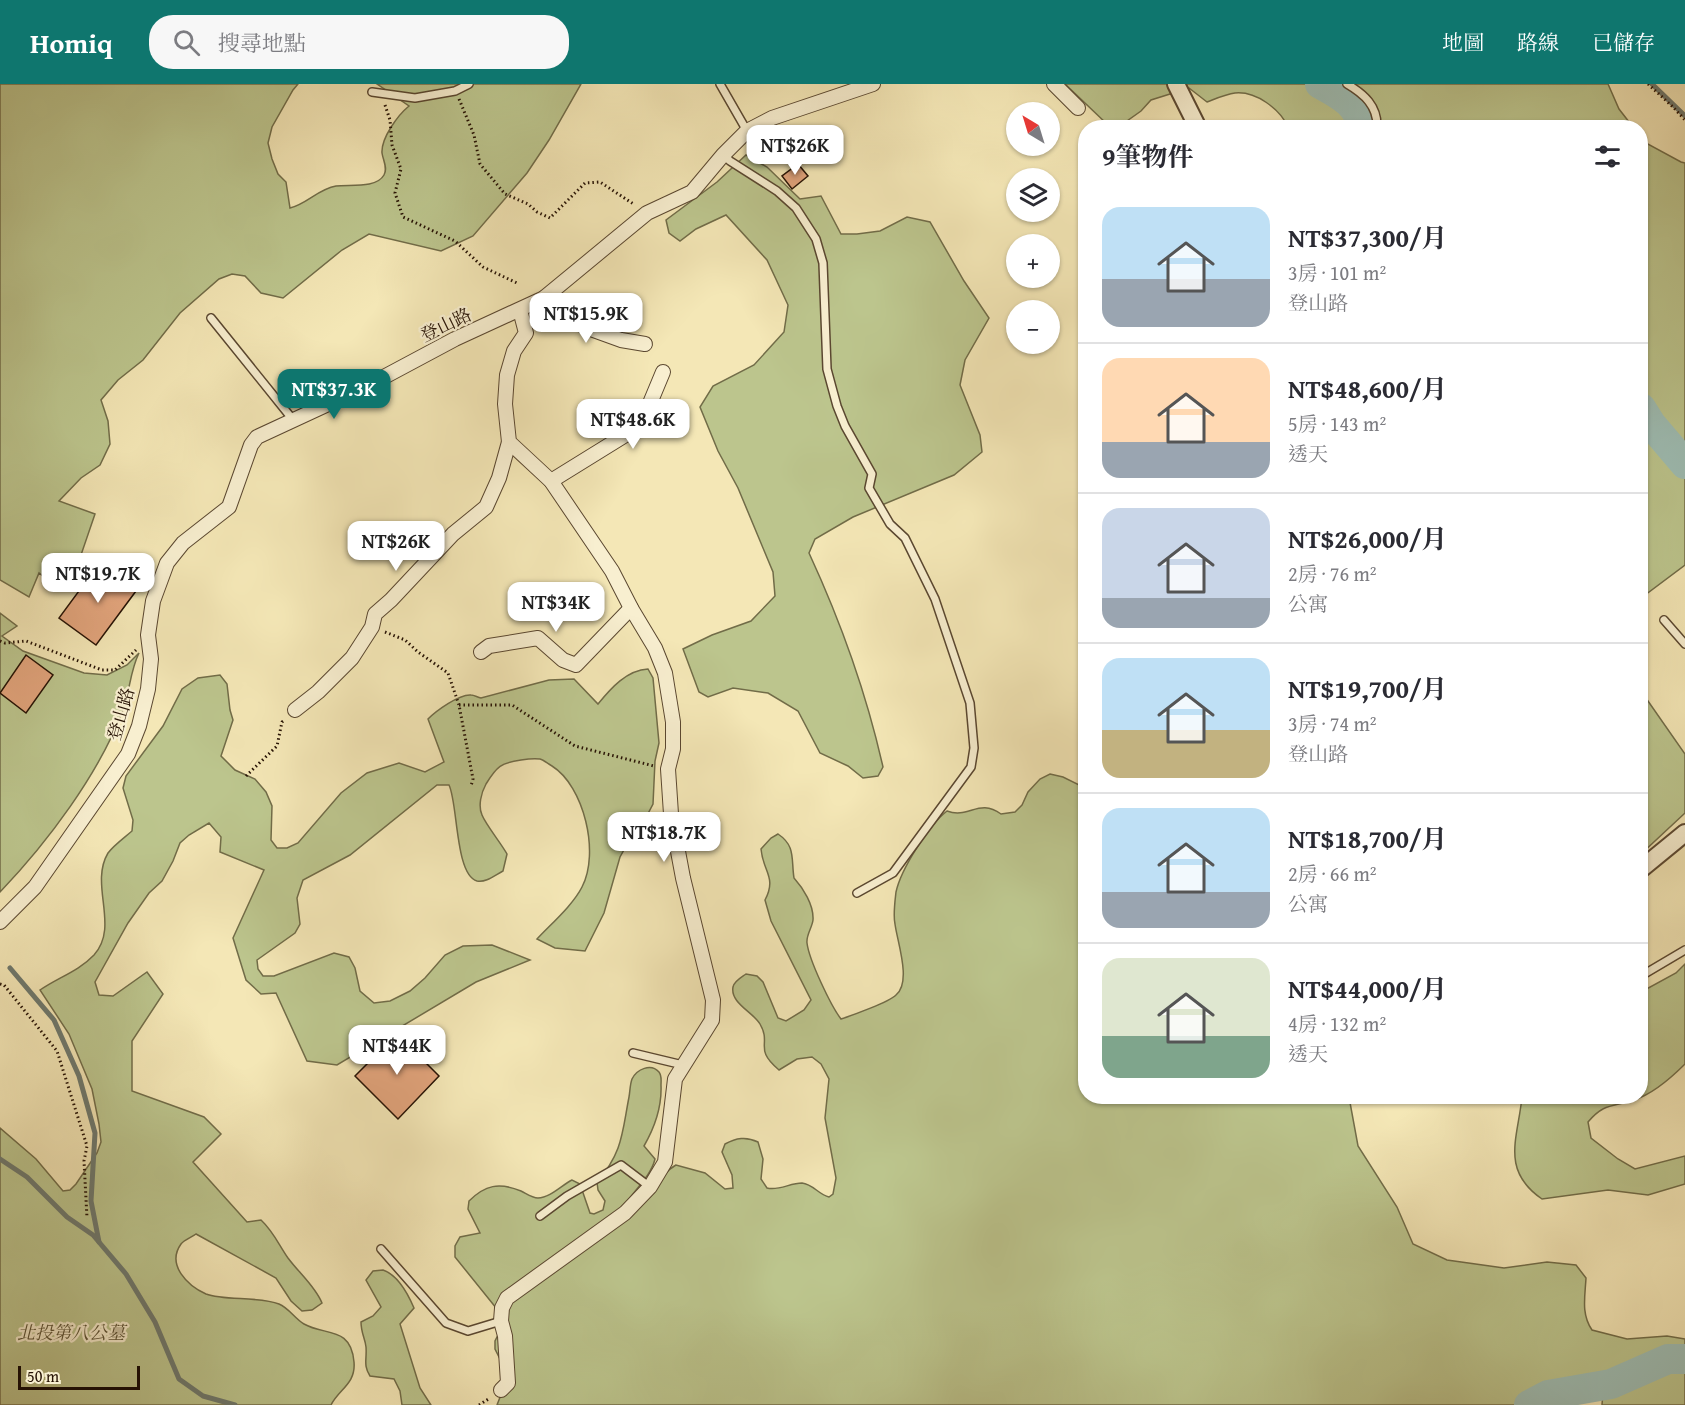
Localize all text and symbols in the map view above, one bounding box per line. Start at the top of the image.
search box [149,15,569,69]
text: Homiq [30,22,113,63]
icon: search [170,26,203,59]
text: 搜尋地點 [218,27,306,59]
text: 地圖 [1442,27,1484,58]
text: 路線 [1517,27,1559,58]
text: 已儲存 [1592,27,1655,58]
north arrow [1006,102,1060,156]
map controls [1006,102,1060,354]
pin: NT$26K [746,125,844,176]
text: NT$26K [761,130,829,159]
text: 9筆物件 [1102,137,1193,176]
icon: filters [1591,140,1624,173]
button: layers [1006,168,1060,222]
text: NT$37,300/月 [1288,218,1447,257]
icon: home [1150,231,1222,303]
button: + [1006,234,1060,288]
text: 3房 · 101 m² [1288,258,1386,287]
text: 登山路 [1288,288,1348,317]
pin: NT$15.9K [524,293,648,344]
text: NT$15.9K [544,298,628,327]
button: − [1006,300,1060,354]
street label: 登山路 [416,301,476,349]
pin: NT$37.3K [272,369,396,420]
text: NT$48,600/月 [1288,369,1447,408]
text: NT$37.3K [292,374,376,403]
icon: home [1150,382,1222,454]
pin: NT$48.6K [571,399,695,450]
text: NT$48.6K [591,404,675,433]
text: 5房 · 143 m² [1288,409,1386,438]
text: 透天 [1288,439,1328,468]
text: NT$26,000/月 [1288,519,1447,558]
pin: NT$26K [347,521,445,572]
text: NT$26K [362,526,430,555]
icon: home [1150,532,1222,604]
pin: NT$19.7K [36,553,160,604]
text: NT$19.7K [56,558,140,587]
text: 2房 · 76 m² [1288,559,1377,588]
pin: NT$34K [507,582,605,633]
text: NT$34K [522,587,590,616]
text: 公寓 [1288,589,1328,618]
text: NT$19,700/月 [1288,669,1447,708]
icon: home [1150,682,1222,754]
street label: 登山路 [100,684,141,744]
text: 3房 · 74 m² [1288,709,1377,738]
text: 登山路 [1288,739,1348,768]
pin: NT$18.7K [602,812,726,863]
text: NT$18.7K [622,817,706,846]
text: NT$18,700/月 [1288,819,1447,858]
icon: home [1150,832,1222,904]
text: 2房 · 66 m² [1288,859,1377,888]
text: 公寓 [1288,889,1328,918]
text: NT$44,000/月 [1288,969,1447,1008]
icon: home [1150,982,1222,1054]
text: 4房 · 132 m² [1288,1009,1386,1038]
pin: NT$44K [348,1025,446,1076]
text: NT$44K [363,1030,431,1059]
text: 透天 [1288,1039,1328,1068]
park label: 北投第八公墓 [17,1319,128,1346]
scale bar [18,1363,140,1390]
text: 50 m [27,1364,59,1388]

